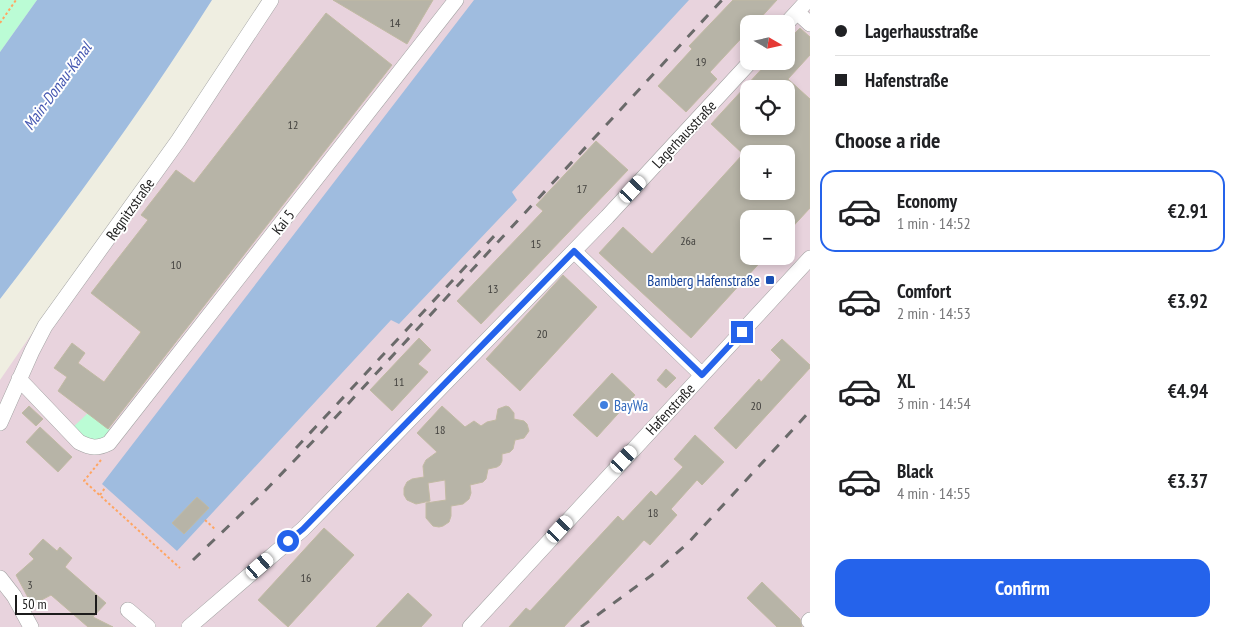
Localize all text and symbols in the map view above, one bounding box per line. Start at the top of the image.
house number: 14 [390,15,401,30]
north arrow [740,15,795,70]
map controls [740,15,795,265]
text: Lagerhausstraße [865,19,978,43]
water label: Main-Donau-Kanal [19,37,96,134]
house number: 19 [696,54,706,69]
text: Hafenstraße [865,68,949,92]
button: locate [740,80,795,135]
street label: Lagerhausstraße [648,96,720,172]
house number: 12 [288,117,298,132]
text: Choose a ride [835,126,940,154]
button: + [740,145,795,200]
car [617,173,648,205]
street label: Regnitzstraße [102,174,158,244]
house number: 17 [577,181,587,196]
icon: car [837,189,882,234]
text: Economy [897,189,957,213]
text: €2.91 [1168,199,1208,223]
street label: Kai 5 [267,206,299,238]
button: − [740,210,795,265]
text: 1 min · 14:52 [897,213,971,233]
house number: 26a [680,233,696,248]
house number: 15 [531,236,541,251]
house number: 10 [171,257,181,272]
place label: Bamberg Hafenstraße [647,271,760,290]
marker: Bamberg Hafenstraße [764,274,776,286]
icon: car [837,279,882,324]
text: Comfort [897,279,951,303]
house number: 13 [488,281,498,296]
text: €3.92 [1168,289,1208,313]
text: 2 min · 14:53 [897,303,971,323]
route end [731,321,753,343]
house number: 20 [537,326,547,341]
icon: car [837,369,882,414]
text: XL [897,369,915,393]
house number: 11 [394,374,404,389]
street label: Hafenstraße [641,379,699,439]
text: €4.94 [1168,379,1208,403]
text: 3 min · 14:54 [897,393,971,413]
place label: BayWa [614,396,648,415]
house number: 20 [751,398,761,413]
marker: BayWa [598,399,610,411]
house number: 18 [435,422,445,437]
car [608,443,639,475]
icon: car [837,459,882,504]
text: Black [897,459,933,483]
text: €3.37 [1168,469,1208,493]
text: 4 min · 14:55 [897,483,971,503]
house number: 18 [648,505,658,520]
car [544,513,575,545]
route start [277,530,299,552]
car [243,550,276,582]
button: Confirm [835,559,1210,617]
house number: 16 [301,570,311,585]
house number: 3 [27,577,33,592]
scale bar [15,592,98,615]
text: 50 m [22,595,47,613]

